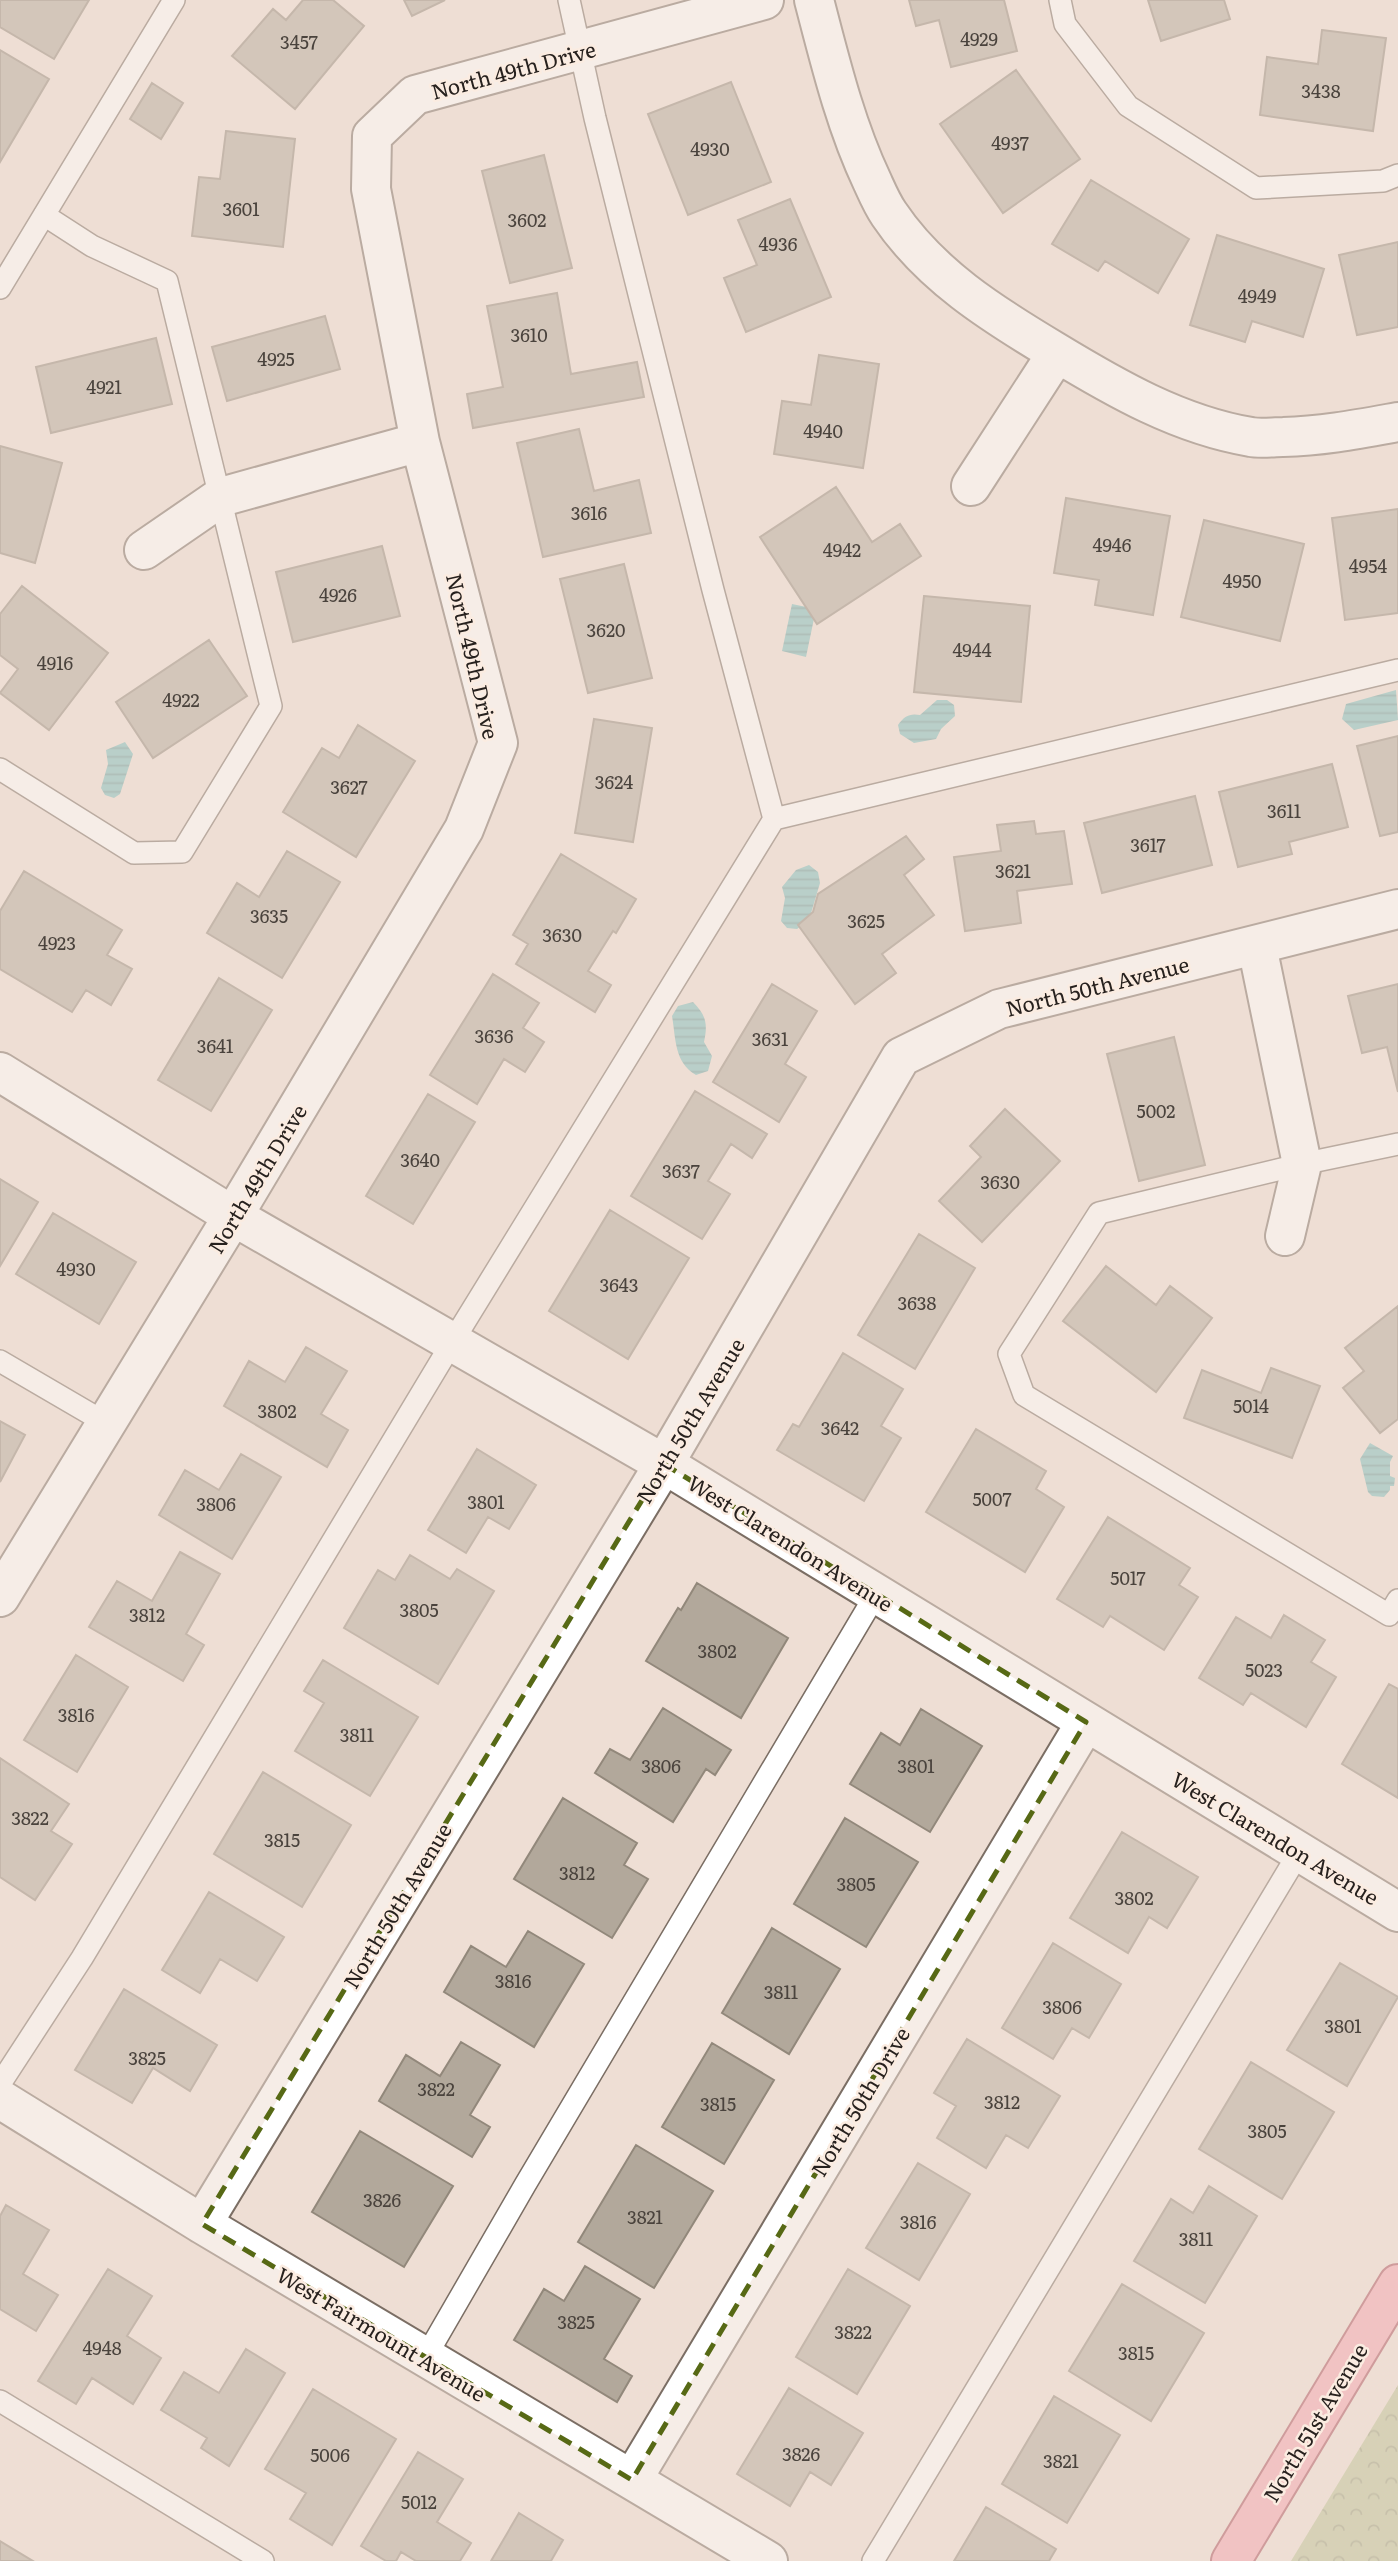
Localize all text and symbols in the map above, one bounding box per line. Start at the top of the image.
house number: 4929 [960,25,998,52]
house number: 3457 [280,28,318,55]
street label: North 49th Drive [427,32,599,106]
house number: 3438 [1301,77,1341,104]
house number: 4937 [991,129,1029,156]
house number: 4930 [690,135,730,162]
house number: 3601 [222,195,260,222]
house number: 3602 [508,206,546,233]
house number: 4936 [759,230,798,257]
house number: 4949 [1238,282,1276,309]
house number: 3610 [510,321,548,348]
house number: 4925 [257,345,295,372]
house number: 4921 [86,373,122,400]
house number: 4940 [803,417,843,444]
house number: 3616 [571,499,608,526]
house number: 4946 [1093,531,1132,558]
house number: 4942 [823,536,861,563]
house number: 4954 [1349,552,1387,579]
house number: 4950 [1223,567,1261,594]
street label: North 49th Drive [440,570,508,742]
house number: 4926 [319,581,357,608]
house number: 3620 [587,616,625,643]
house number: 4944 [952,636,992,663]
house number: 4916 [37,649,73,676]
house number: 4922 [162,686,200,713]
house number: 3624 [595,768,633,795]
house number: 3627 [330,773,368,800]
house number: 3611 [1267,797,1301,824]
house number: 3617 [1130,831,1166,858]
house number: 3621 [995,857,1031,884]
house number: 3635 [250,902,288,929]
house number: 3625 [847,907,885,934]
house number: 3630 [542,921,582,948]
house number: 4923 [38,929,76,956]
street label: North 50th Avenue [1002,947,1192,1023]
house number: 3636 [475,1022,514,1049]
house number: 3631 [752,1025,788,1052]
house number: 3641 [197,1032,233,1059]
street label: North 49th Drive [199,1097,313,1259]
house number: 5002 [1137,1097,1175,1124]
house number: 3640 [400,1146,440,1173]
house number: 3637 [662,1157,700,1184]
house number: 3630 [980,1168,1020,1195]
house number: 4930 [56,1255,96,1282]
house number: 3643 [599,1271,639,1298]
house number: 3638 [897,1289,937,1316]
street label: North 50th Avenue [627,1331,751,1509]
house number: 5014 [1233,1392,1269,1419]
house number: 3802 [257,1397,297,1424]
house number: 3642 [821,1414,859,1441]
street label: West Clarendon Avenue [682,1466,900,1618]
house number: 5007 [972,1485,1012,1512]
house number: 3801 [467,1488,505,1515]
house number: 3806 [196,1490,236,1517]
house number: 5017 [1110,1564,1146,1591]
house number: 3805 [399,1596,439,1623]
house number: 3812 [129,1601,165,1628]
house number: 3802 [697,1637,737,1664]
house number: 5023 [1245,1656,1283,1683]
house number: 3816 [58,1701,95,1728]
house number: 3811 [340,1721,374,1748]
house number: 3806 [641,1752,681,1779]
house number: 3801 [897,1752,935,1779]
street label: West Clarendon Avenue [1166,1763,1386,1911]
house number: 3822 [11,1804,49,1831]
street label: North 50th Avenue [334,1816,458,1994]
house number: 3815 [264,1826,300,1853]
house number: 3812 [559,1859,595,1886]
house number: 3805 [836,1870,876,1897]
house number: 3802 [1114,1884,1154,1911]
house number: 3816 [495,1967,532,1994]
house number: 3811 [764,1978,798,2005]
house number: 3806 [1042,1993,1082,2020]
house number: 3801 [1324,2012,1362,2039]
street label: North 50th Drive [802,2020,916,2182]
house number: 3825 [128,2044,166,2071]
house number: 3822 [417,2075,455,2102]
house number: 3812 [984,2088,1020,2115]
house number: 3815 [700,2090,736,2117]
house number: 3805 [1247,2117,1287,2144]
house number: 3826 [363,2186,401,2213]
house number: 3821 [627,2203,663,2230]
house number: 3816 [900,2208,937,2235]
house number: 3811 [1179,2225,1213,2252]
street label: West Fairmount Avenue [271,2258,493,2408]
house number: 3825 [557,2308,595,2335]
house number: 3822 [834,2318,872,2345]
house number: 4948 [82,2334,122,2361]
street label: North 51st Avenue [1254,2337,1374,2507]
house number: 3815 [1118,2339,1154,2366]
house number: 3826 [782,2440,820,2467]
house number: 5006 [310,2441,350,2468]
house number: 3821 [1043,2447,1079,2474]
house number: 5012 [401,2488,437,2515]

